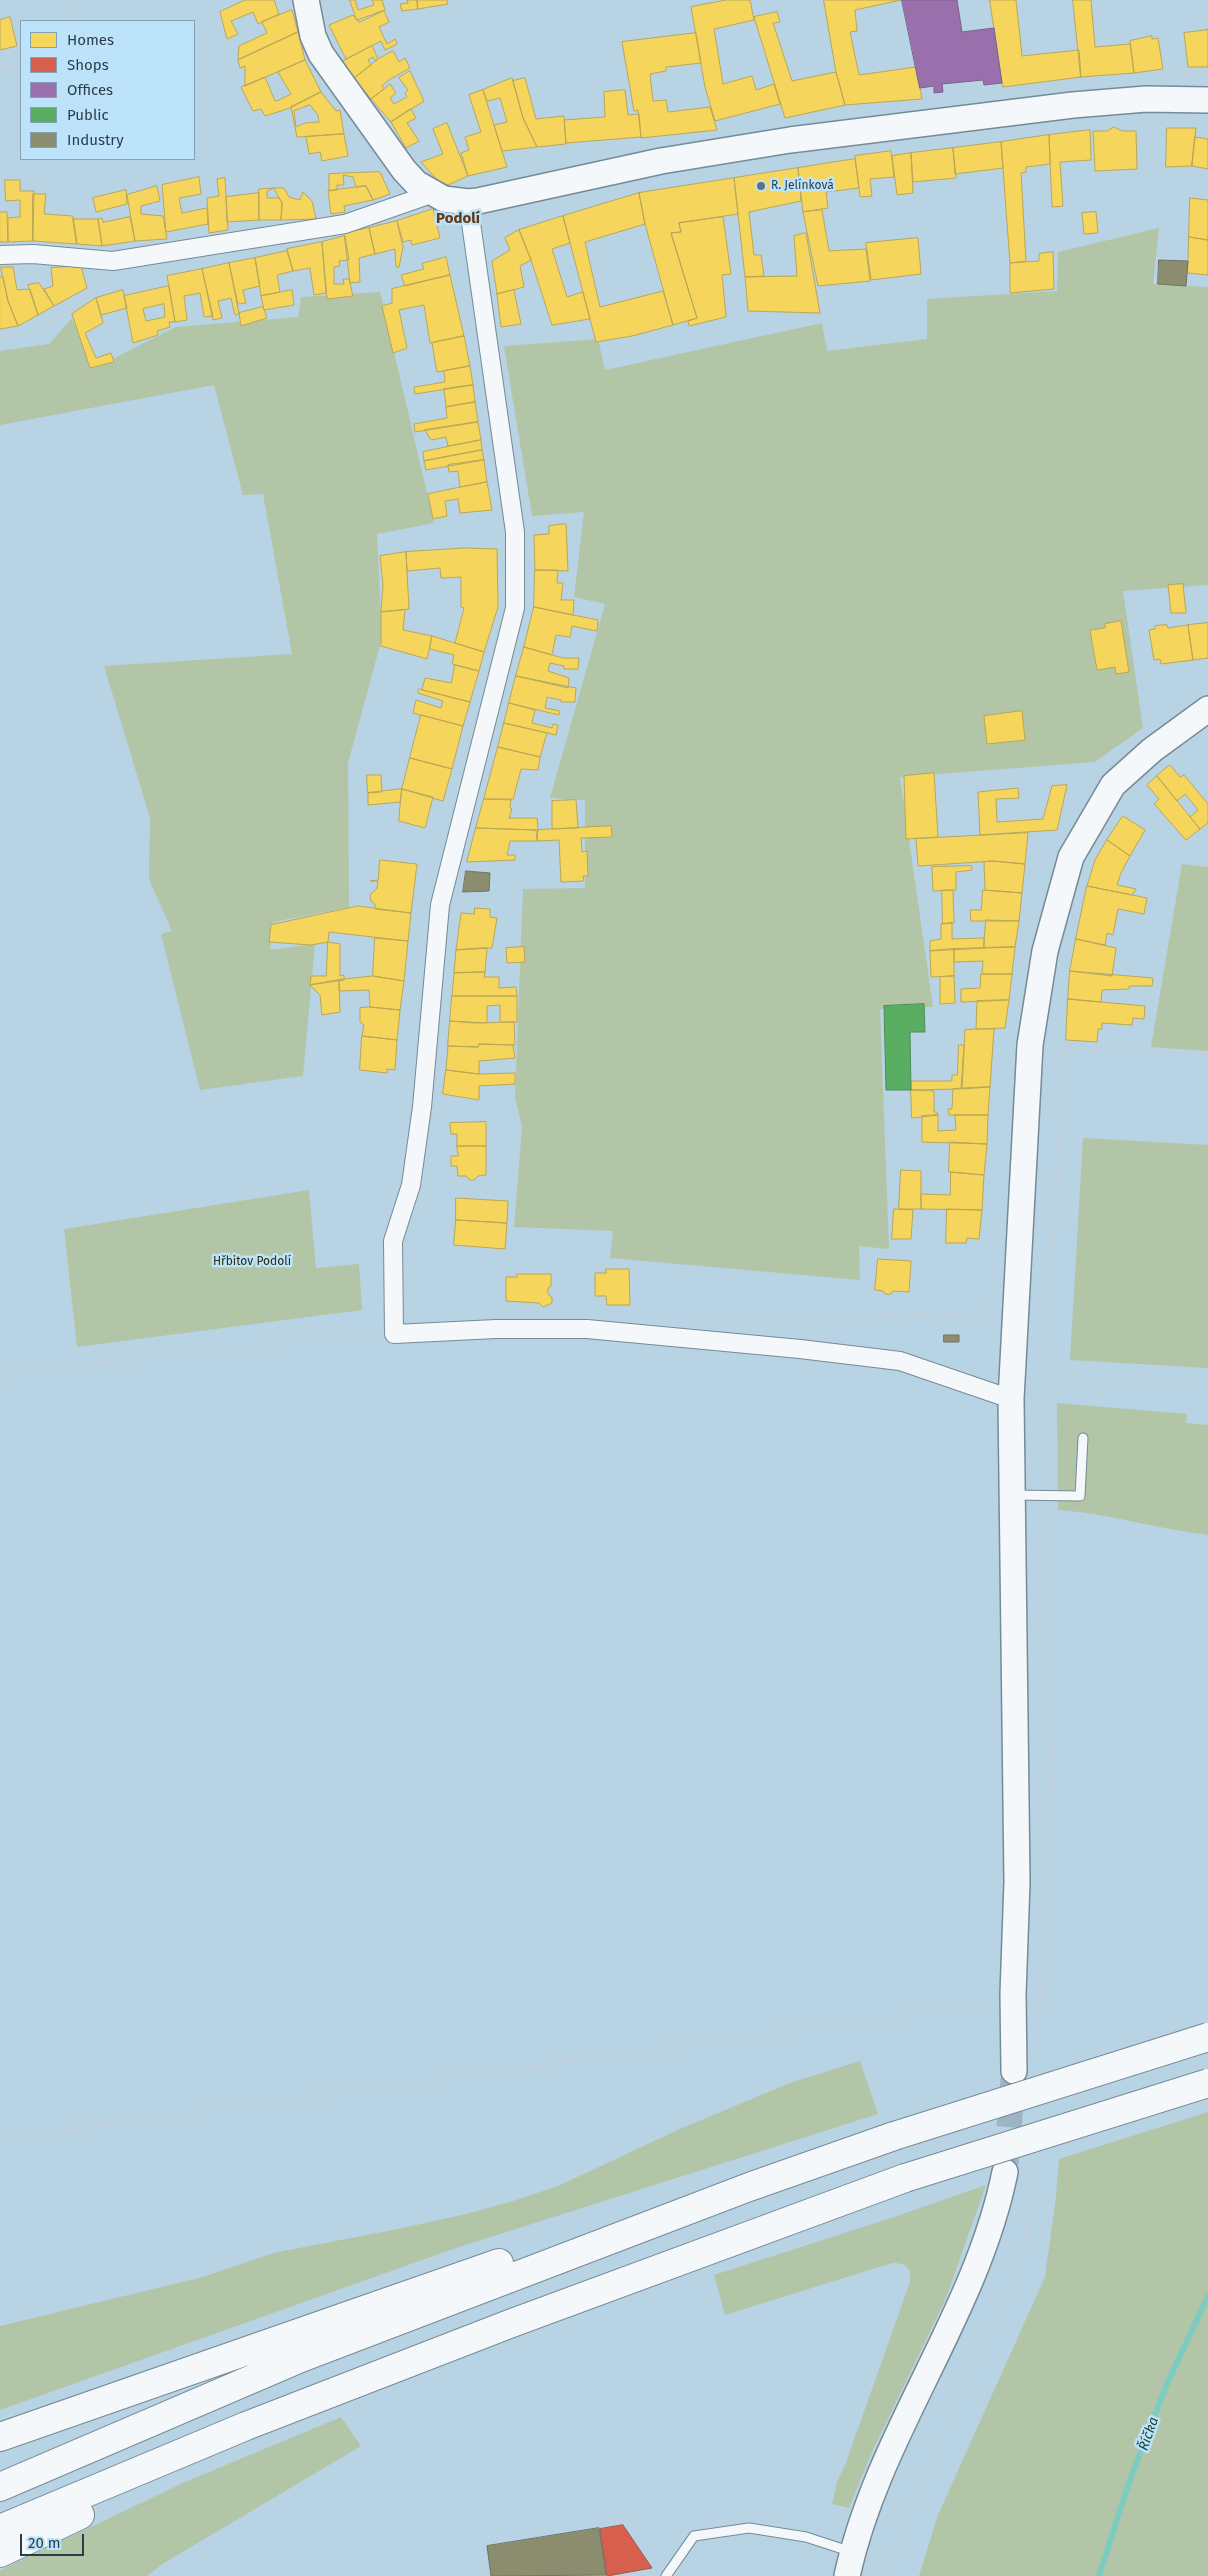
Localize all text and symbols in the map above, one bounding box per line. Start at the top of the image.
legend [20,20,195,160]
text: Homes [67,31,114,49]
text: Shops [67,56,109,74]
text: Offices [67,81,113,99]
text: Public [67,106,109,124]
text: Industry [67,131,124,149]
place label: R. Jelínková [771,179,834,193]
marker: R. Jelínková [755,180,767,192]
district label: Podolí [436,210,480,228]
park label: Hřbitov Podolí [213,1255,291,1269]
water label: Říčka [1135,2415,1163,2453]
scale bar [22,2524,86,2556]
text: 20 m [28,2534,61,2552]

